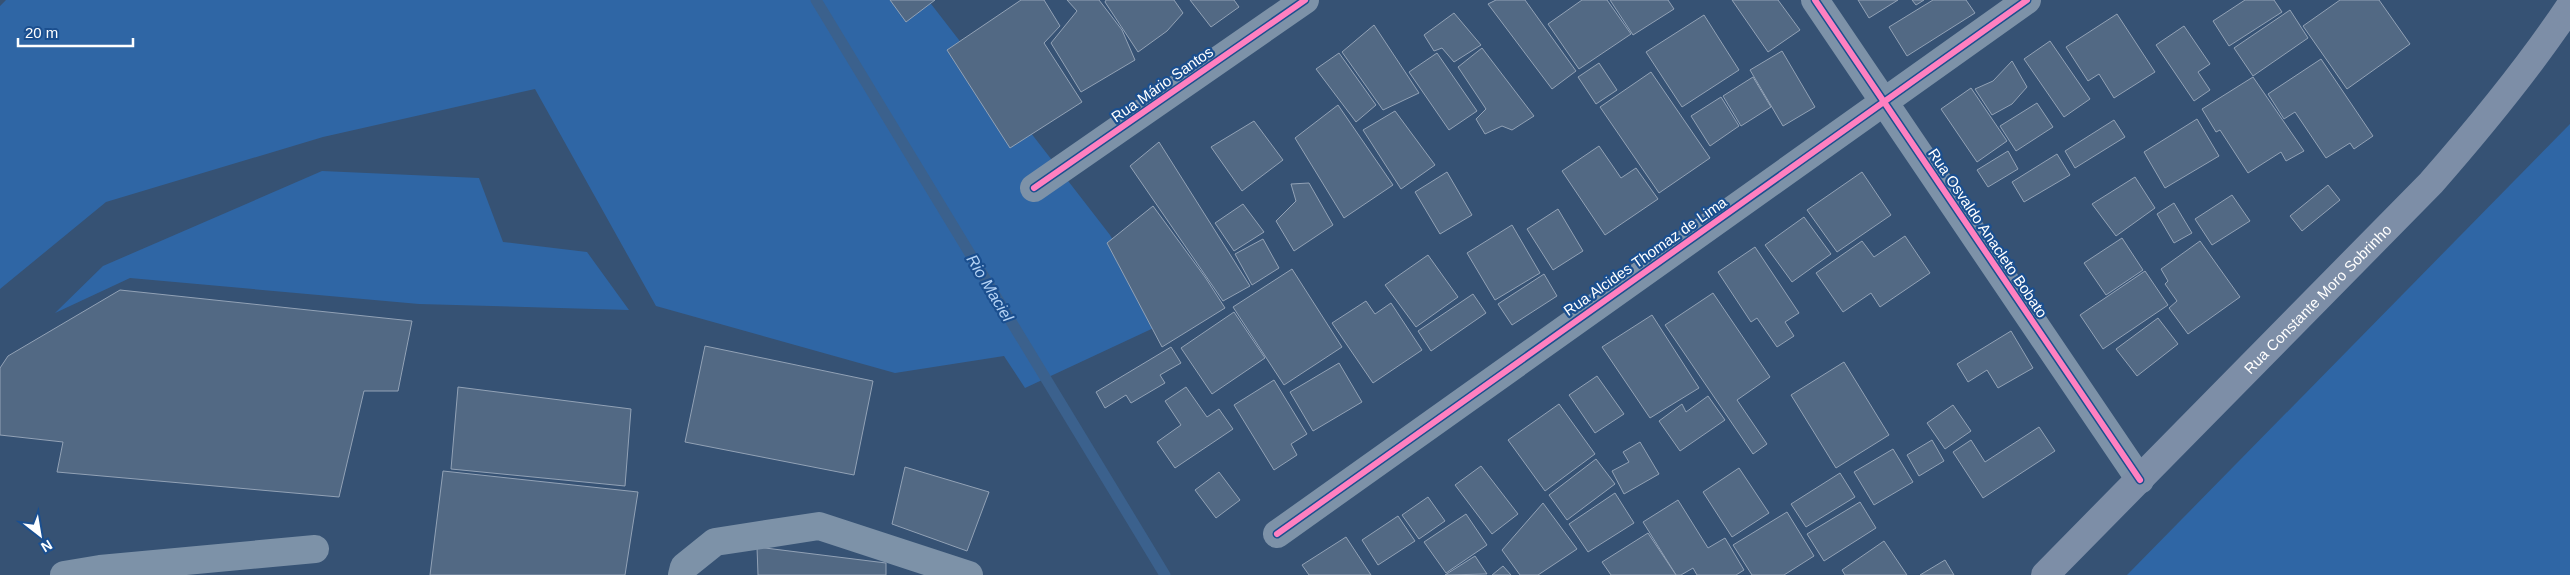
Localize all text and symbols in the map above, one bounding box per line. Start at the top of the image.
scale bar [18,15,132,47]
text: 20 m [25,24,58,41]
street label: Rua Mário Santos [1108,43,1216,125]
street label: Rua Osvaldo Anacleto Bobato [1925,145,2051,321]
street label: Rua Alcides Thomaz de Lima [1560,193,1730,319]
street label: Rua Constante Moro Sobrinho [2240,220,2394,377]
water label: Rio Maciel [963,252,1017,325]
north arrow [15,510,65,560]
text: N [38,537,55,556]

